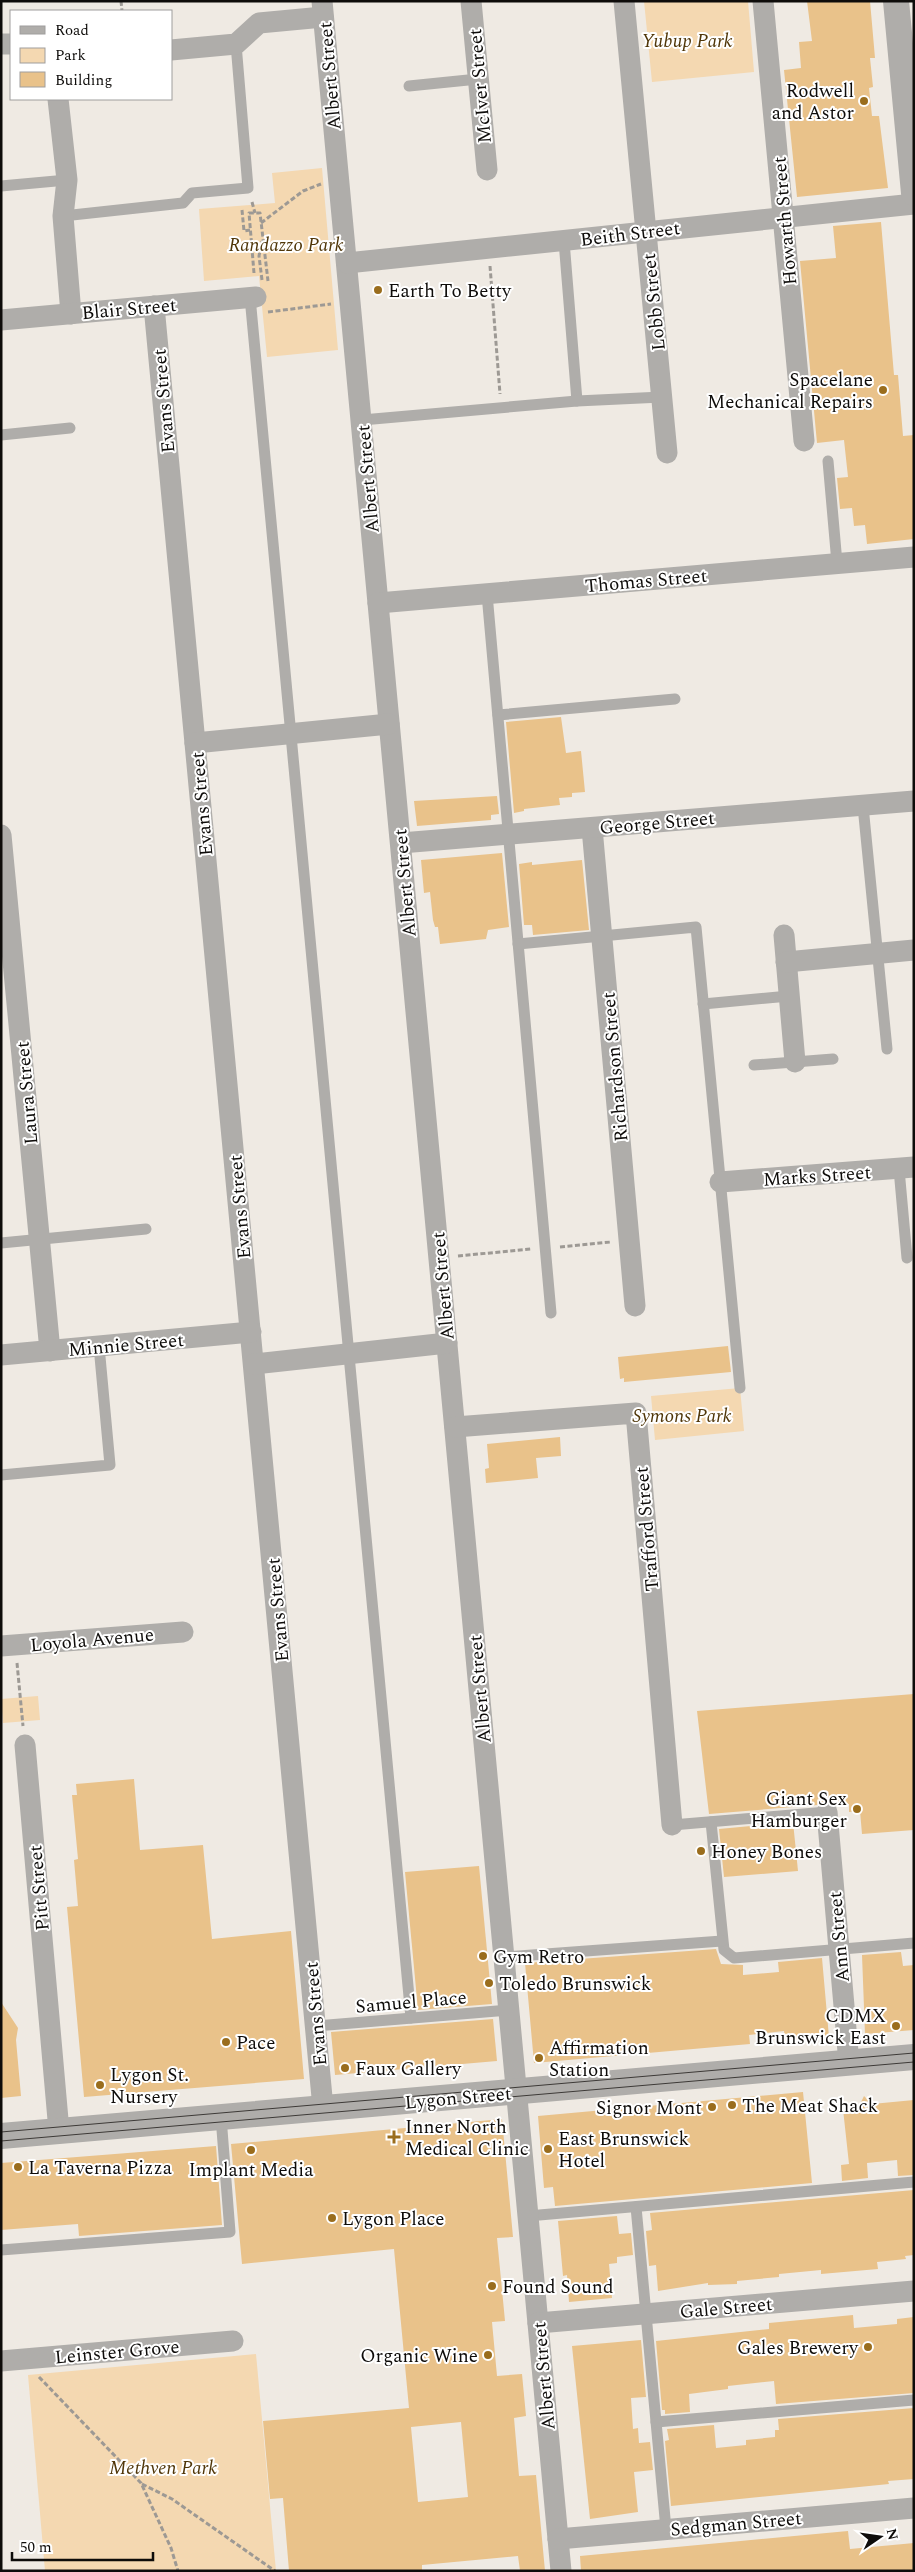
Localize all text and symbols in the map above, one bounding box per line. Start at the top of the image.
legend [10,10,172,100]
text: Road [55,19,89,42]
street label: Albert Street [311,20,350,131]
street label: McIver Street [461,27,500,145]
park label: Yubup Park [641,27,733,56]
text: Park [55,44,86,67]
text: Building [55,69,112,92]
place label: Rodwell and Astor [772,77,854,128]
marker: Rodwell and Astor [858,95,870,107]
street label: Howarth Street [765,155,806,286]
street label: Beith Street [579,214,682,255]
park label: Randazzo Park [228,231,344,260]
street label: Lobb Street [635,251,674,352]
place label: Earth To Betty [388,277,512,306]
marker: Earth To Betty [372,284,384,296]
street label: Blair Street [80,291,178,328]
street label: Evans Street [145,347,184,454]
place label: Spacelane Mechanical Repairs [707,366,873,417]
marker: Spacelane Mechanical Repairs [877,384,889,396]
street label: Albert Street [349,423,388,534]
street label: Thomas Street [584,562,709,601]
street label: Evans Street [183,750,222,857]
street label: George Street [598,804,716,843]
street label: Albert Street [386,827,425,938]
street label: Richardson Street [594,991,636,1143]
street label: Laura Street [9,1040,46,1146]
street label: Evans Street [221,1153,260,1260]
street label: Marks Street [762,1158,872,1195]
street label: Albert Street [424,1230,463,1341]
street label: Minnie Street [67,1326,185,1365]
park label: Symons Park [632,1402,732,1431]
street label: Trafford Street [628,1465,667,1592]
street label: Evans Street [259,1556,298,1663]
street label: Loyola Avenue [29,1621,155,1660]
street label: Albert Street [461,1633,500,1744]
place label: Giant Sex Hamburger [750,1785,847,1836]
marker: Giant Sex Hamburger [851,1803,863,1815]
place label: Honey Bones [711,1838,822,1867]
street label: Pitt Street [21,1843,58,1932]
marker: Honey Bones [695,1845,707,1857]
street label: Ann Street [821,1890,858,1983]
place label: Gym Retro [493,1943,584,1972]
marker: Gym Retro [477,1950,489,1962]
street label: Evans Street [297,1960,336,2067]
place label: Toledo Brunswick [499,1970,652,1999]
marker: Toledo Brunswick [483,1977,495,1989]
street label: Samuel Place [354,1983,468,2022]
place label: CDMX Brunswick East [755,2002,886,2053]
marker: CDMX Brunswick East [890,2020,902,2032]
place label: Pace [236,2029,275,2058]
place label: Affirmation Station [549,2034,649,2085]
marker: Pace [220,2036,232,2048]
marker: Affirmation Station [533,2052,545,2064]
place label: Faux Gallery [355,2055,462,2084]
place label: Lygon St. Nursery [110,2061,189,2112]
marker: Faux Gallery [339,2062,351,2074]
marker: Lygon St. Nursery [94,2079,106,2091]
street label: Lygon Street [404,2079,513,2118]
place label: The Meat Shack [742,2092,879,2121]
place label: Signor Mont [596,2094,702,2123]
marker: The Meat Shack [726,2099,738,2111]
marker: Signor Mont [706,2101,718,2113]
place label: Inner North Medical Clinic [405,2113,529,2164]
place label: East Brunswick Hotel [558,2125,689,2176]
marker: Inner North Medical Clinic [387,2130,401,2144]
marker: East Brunswick Hotel [542,2143,554,2155]
marker: Implant Media [245,2144,257,2156]
place label: La Taverna Pizza [28,2154,173,2183]
place label: Implant Media [188,2156,314,2185]
marker: La Taverna Pizza [12,2161,24,2173]
place label: Lygon Place [342,2205,445,2234]
marker: Lygon Place [326,2212,338,2224]
place label: Found Sound [502,2273,614,2302]
marker: Found Sound [486,2280,498,2292]
street label: Gale Street [678,2290,774,2327]
street label: Albert Street [525,2320,564,2431]
street label: Leinster Grove [54,2333,181,2372]
place label: Gales Brewery [737,2334,859,2363]
marker: Gales Brewery [862,2341,874,2353]
place label: Organic Wine [360,2342,478,2371]
marker: Organic Wine [482,2349,494,2361]
park label: Methven Park [109,2454,217,2483]
street label: Sedgman Street [669,2504,803,2545]
north arrow [855,2512,905,2562]
text: N [881,2526,904,2542]
scale bar [12,2530,154,2562]
text: 50 m [20,2536,52,2559]

